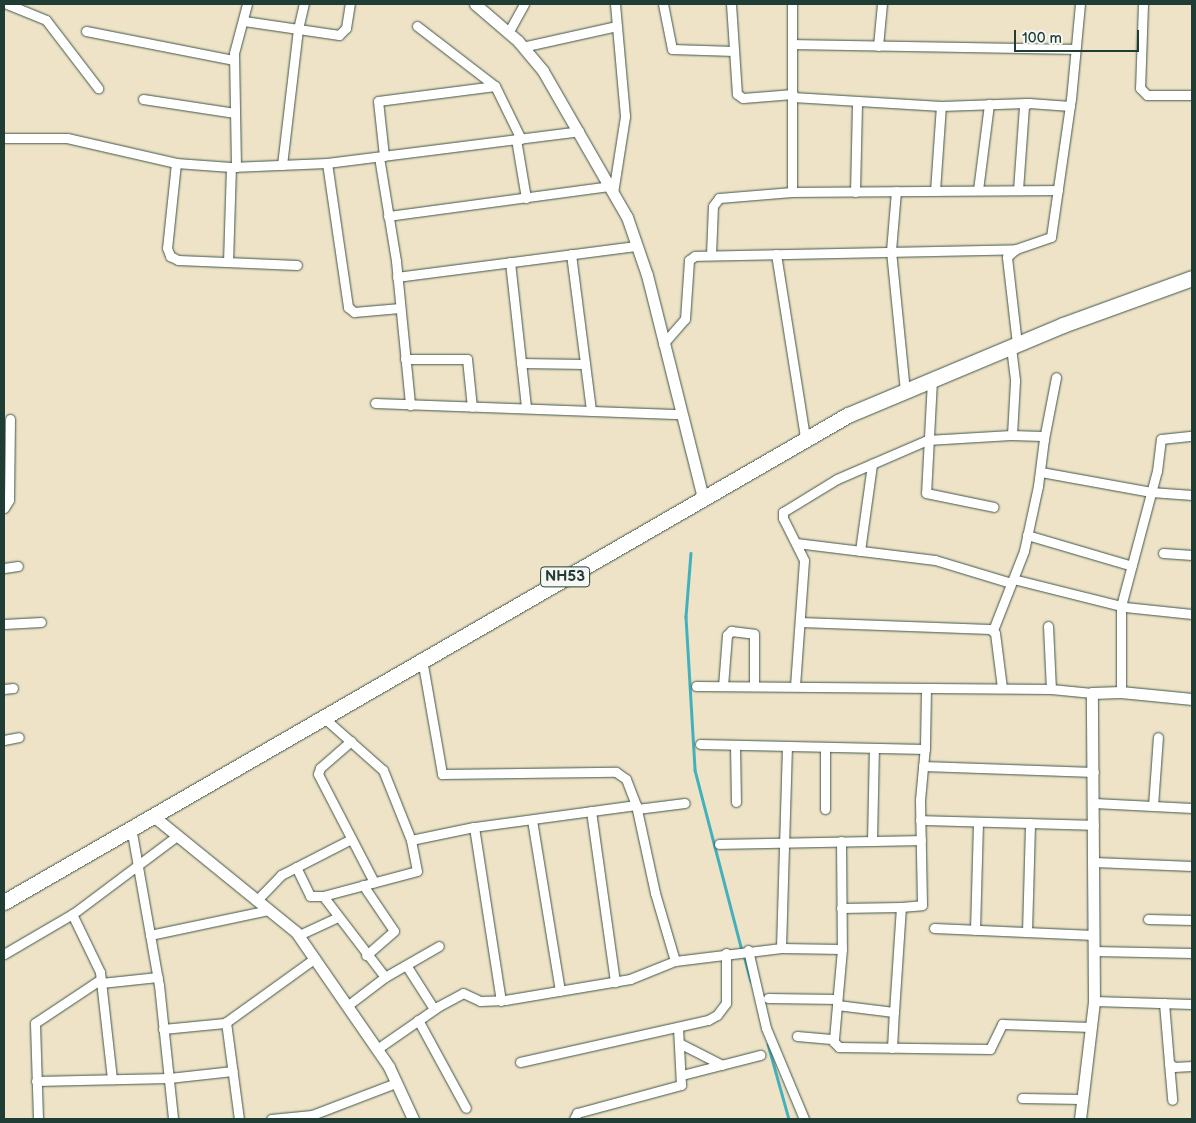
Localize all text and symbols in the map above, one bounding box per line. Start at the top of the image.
scale bar [1016,20,1141,52]
text: 100 m [1022,29,1062,48]
road number: NH53 [540,564,590,590]

